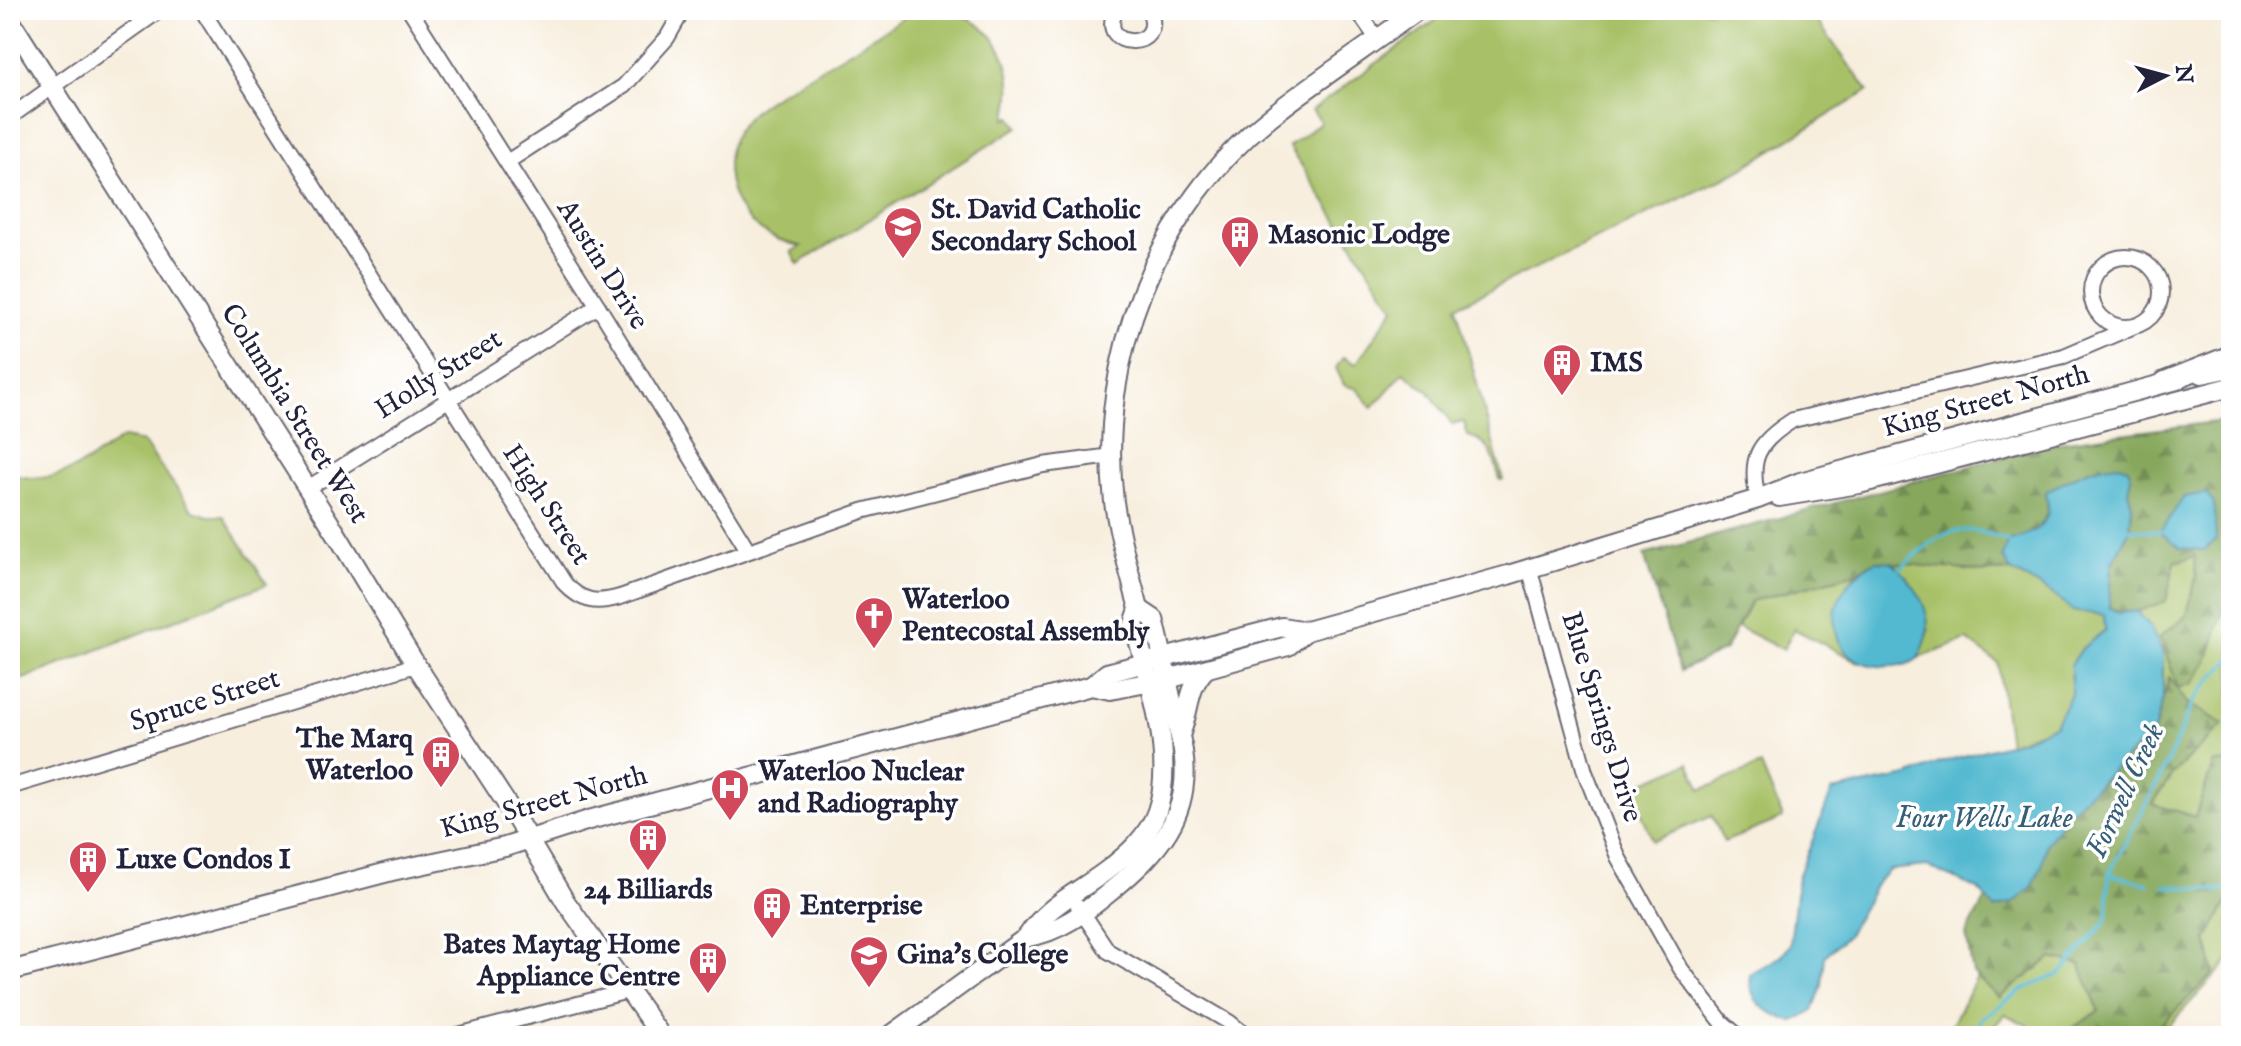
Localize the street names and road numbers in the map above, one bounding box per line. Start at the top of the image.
street label: Austin Drive [548,193,656,337]
street label: Columbia Street West [212,298,376,531]
street label: Holly Street [369,322,509,428]
street label: King Street North [1879,358,2093,446]
street label: High Street [494,438,598,572]
street label: Blue Springs Drive [1552,608,1650,826]
street label: Spruce Street [126,662,284,740]
street label: King Street North [437,759,651,847]

